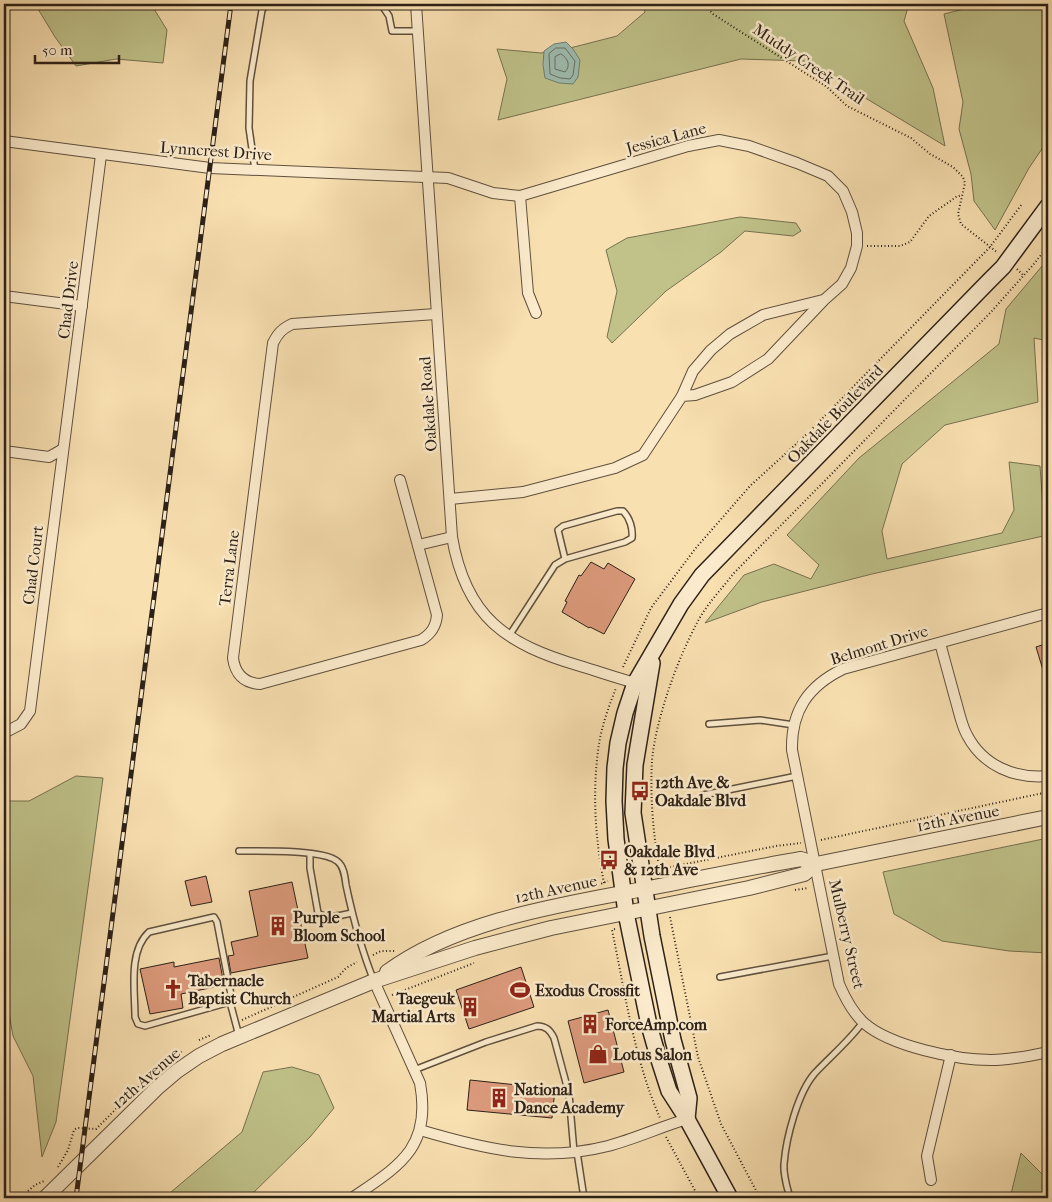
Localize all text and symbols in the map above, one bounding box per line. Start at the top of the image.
street label: Muddy Creek Trail [750,20,869,109]
scale bar [35,32,119,64]
text: 50 m [42,41,73,59]
street label: Jessica Lane [622,118,708,158]
street label: Lynncrest Drive [159,138,273,164]
street label: Chad Drive [54,260,82,340]
street label: Oakdale Road [415,355,441,452]
street label: Oakdale Boulevard [783,360,887,467]
street label: Chad Court [19,524,47,606]
street label: Terra Lane [215,529,243,607]
street label: Belmont Drive [828,621,930,669]
place label: 12th Ave & Oakdale Blvd [655,773,747,810]
bus stop icon: 12th Ave & Oakdale Blvd [629,780,651,802]
street label: 12th Avenue [915,801,1001,835]
place label: Oakdale Blvd & 12th Ave [624,842,716,879]
bus stop icon: Oakdale Blvd & 12th Ave [598,849,620,871]
street label: 12th Avenue [513,871,599,907]
street label: Mulberry Street [825,877,869,991]
place label: Purple Bloom School [293,908,386,945]
building icon: Purple Bloom School [267,915,289,937]
place label: Tabernacle Baptist Church [187,971,292,1009]
church icon: Tabernacle Baptist Church [162,978,184,1000]
sports icon: Exodus Crossfit [509,979,531,1001]
place label: Exodus Crossfit [535,981,640,1000]
place label: Taegeuk Martial Arts [370,989,456,1026]
building icon: Taegeuk Martial Arts [459,996,481,1018]
building icon: ForceAmp.com [579,1013,601,1035]
place label: ForceAmp.com [604,1015,708,1035]
street label: 12th Avenue [108,1043,184,1113]
shop icon: Lotus Salon [587,1043,609,1065]
place label: Lotus Salon [613,1045,693,1064]
place label: National Dance Academy [514,1080,626,1118]
building icon: National Dance Academy [488,1087,510,1109]

